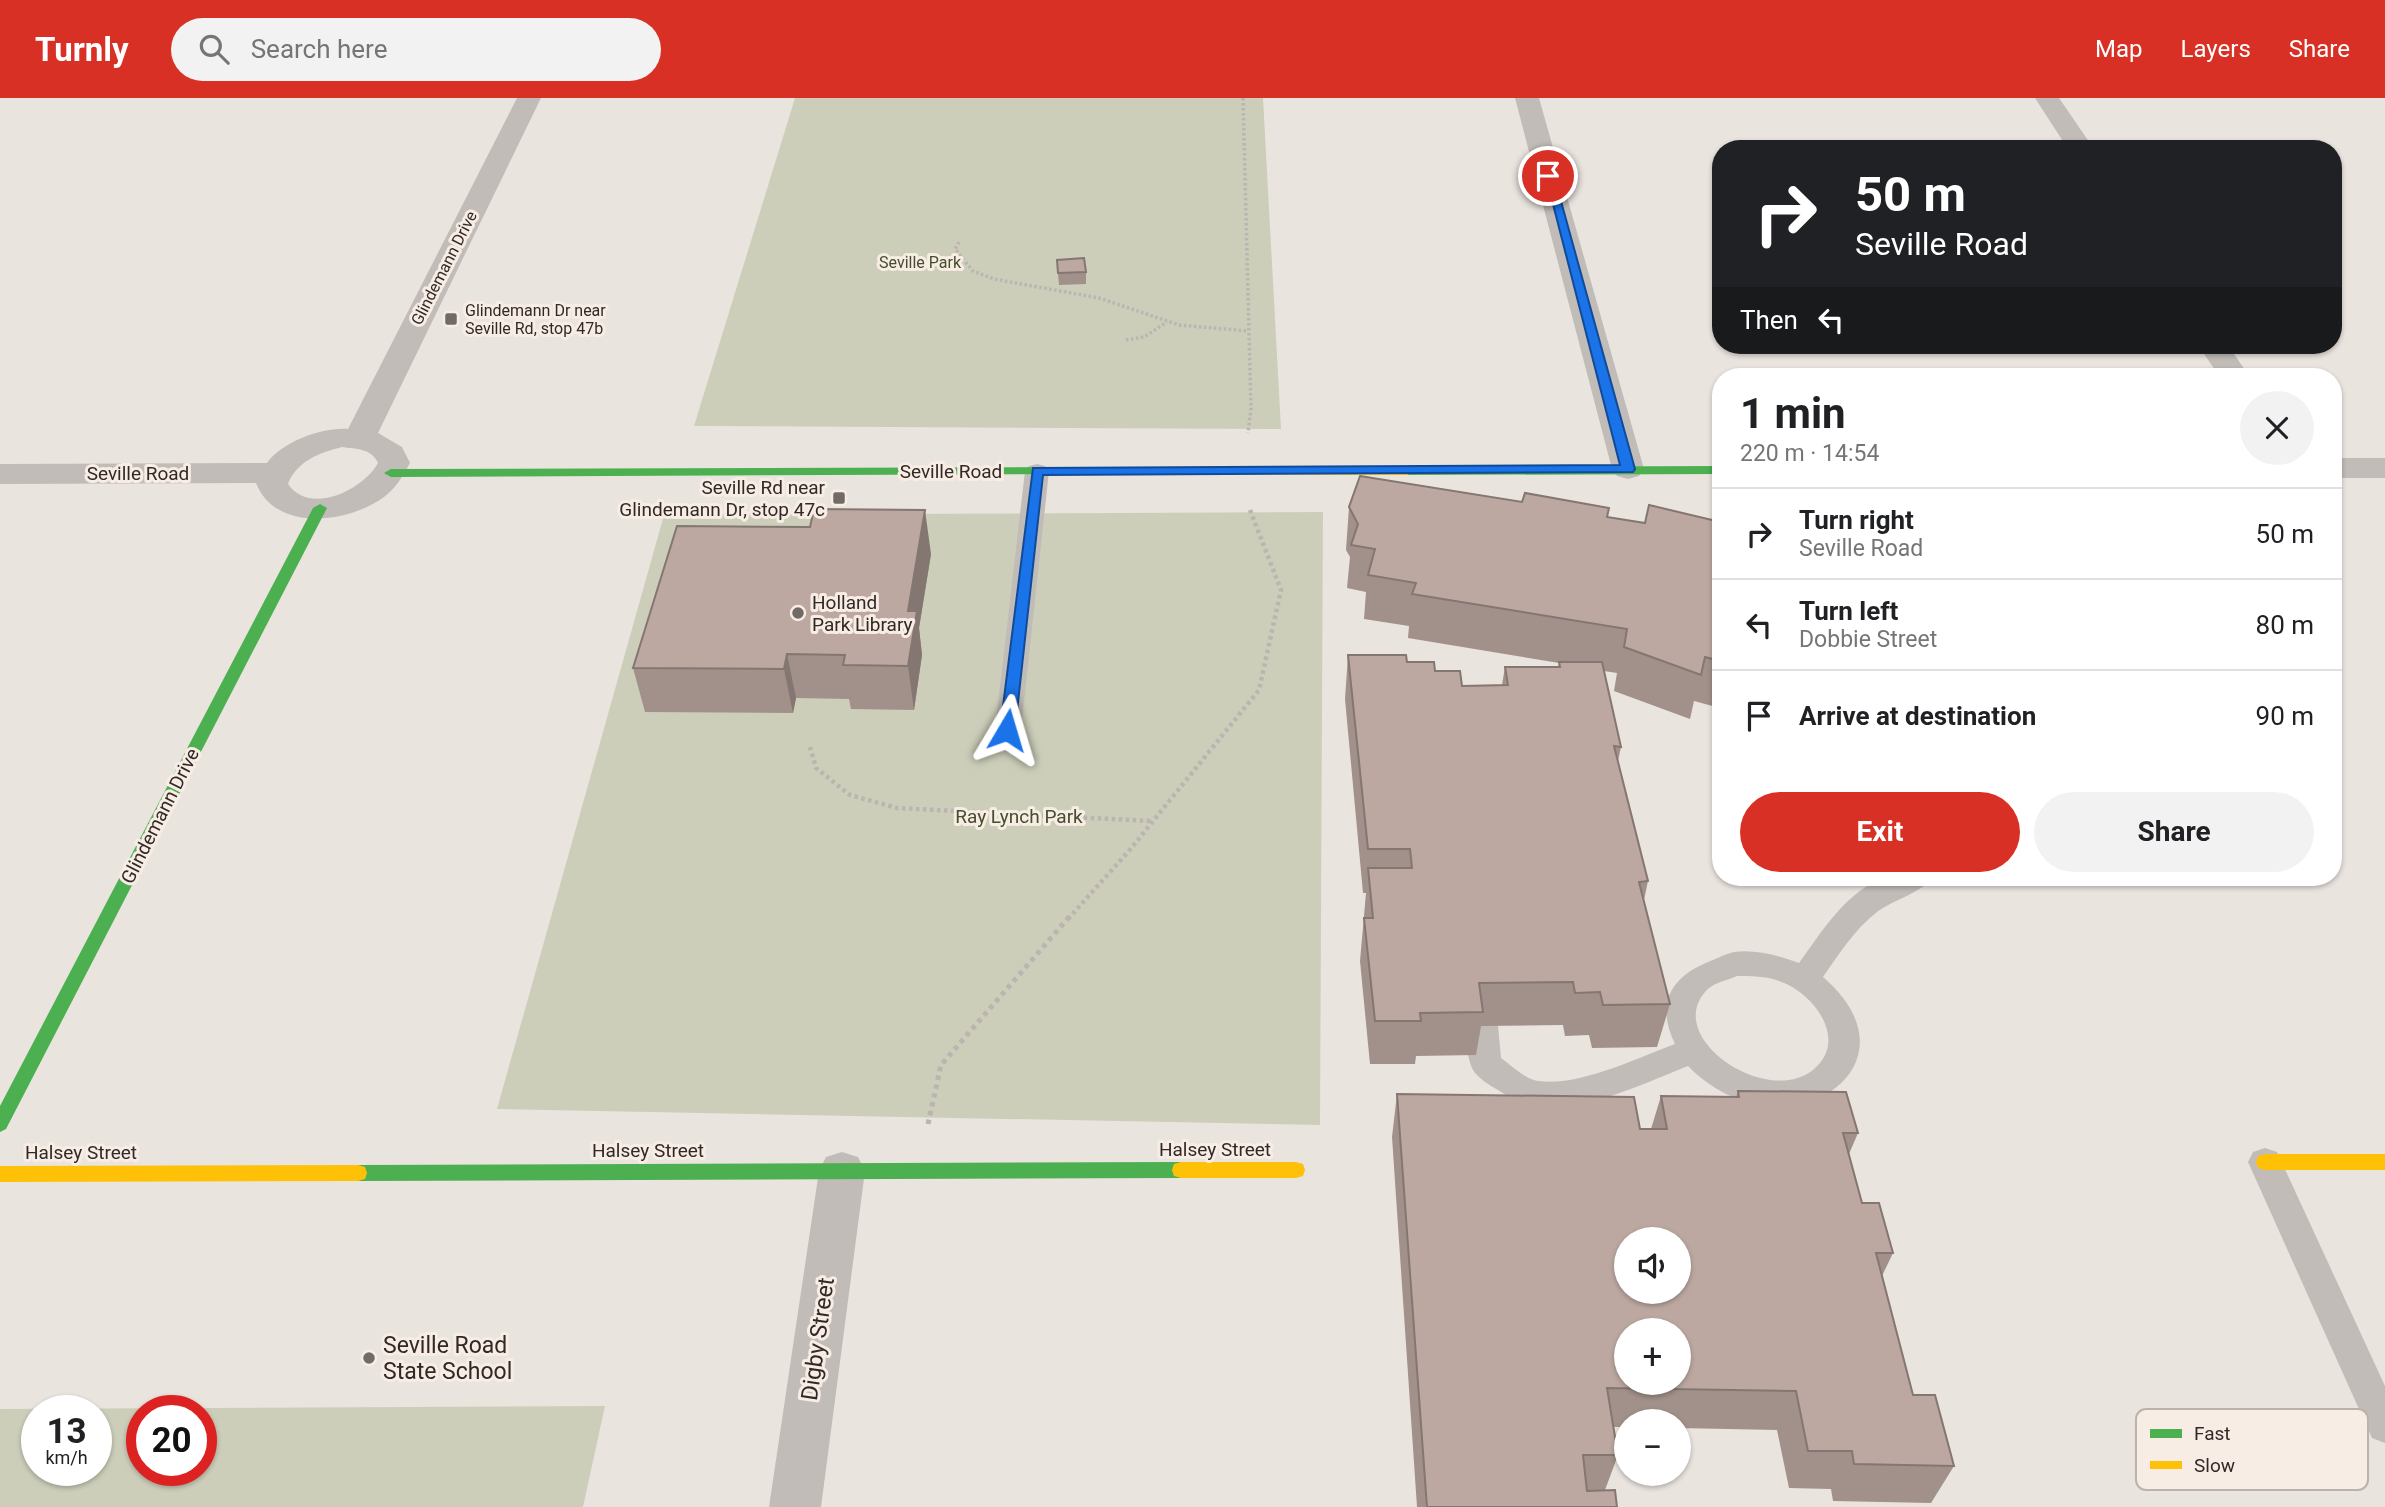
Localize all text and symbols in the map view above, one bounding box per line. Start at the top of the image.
search box [171,18,661,81]
text: Turnly [35,30,129,69]
icon: search [195,30,233,68]
text: Search here [251,34,387,64]
text: Map [2095,35,2143,63]
text: Layers [2181,35,2251,63]
text: Share [2289,35,2350,63]
pin [1518,146,1578,206]
icon: arrive [1529,157,1567,195]
text: 50 m [1855,166,1966,223]
icon: right [1740,168,1831,259]
street label: Glindemann Drive [407,208,481,328]
text: Seville Road [1855,225,2028,263]
park label: Seville Park [879,253,962,272]
place label: Glindemann Dr near Seville Rd, stop 47b [465,301,606,338]
icon: left [1812,301,1850,339]
text: Then [1740,305,1798,335]
marker: Glindemann Dr near Seville Rd, stop 47b [443,311,459,327]
text: 1 min [1740,389,1846,438]
button: close [2240,391,2314,465]
text: 220 m · 14:54 [1740,440,1879,467]
street label: Seville Road [900,460,1002,483]
street label: Seville Road [87,462,189,485]
place label: Seville Rd near Glindemann Dr, stop 47c [619,476,826,521]
marker: Seville Rd near Glindemann Dr, stop 47c [831,490,847,506]
text: Turn right [1799,505,1914,535]
icon: right [1740,515,1778,553]
text: 50 m [2256,519,2314,549]
text: Seville Road [1799,535,1923,562]
place label: Holland Park Library [812,591,913,636]
text: Turn left [1799,596,1898,626]
marker: Holland Park Library [790,605,806,621]
icon: left [1740,606,1778,644]
text: 80 m [2256,610,2314,640]
text: Dobbie Street [1799,626,1937,653]
position arrow [970,693,1044,767]
icon: arrive [1740,697,1778,735]
text: Arrive at destination [1799,701,2036,731]
text: 90 m [2256,701,2314,731]
street label: Glindemann Drive [116,744,204,888]
button: Exit [1740,792,2020,872]
button: Share [2034,792,2314,872]
park label: Ray Lynch Park [955,805,1083,828]
street label: Halsey Street [1159,1138,1271,1161]
street label: Halsey Street [592,1139,704,1162]
street label: Halsey Street [25,1141,137,1164]
map controls [1614,1227,1691,1486]
button: sound [1614,1227,1691,1304]
street label: Digby Street [796,1276,840,1402]
button: + [1614,1318,1691,1395]
place label: Seville Road State School [383,1332,512,1385]
marker: Seville Road State School [361,1350,377,1366]
speed limit sign: 20 [126,1395,217,1486]
button: − [1614,1409,1691,1486]
legend [2136,1409,2368,1490]
text: 13 [46,1411,87,1452]
text: Fast [2194,1422,2231,1445]
text: km/h [45,1447,88,1468]
text: Slow [2194,1454,2235,1477]

